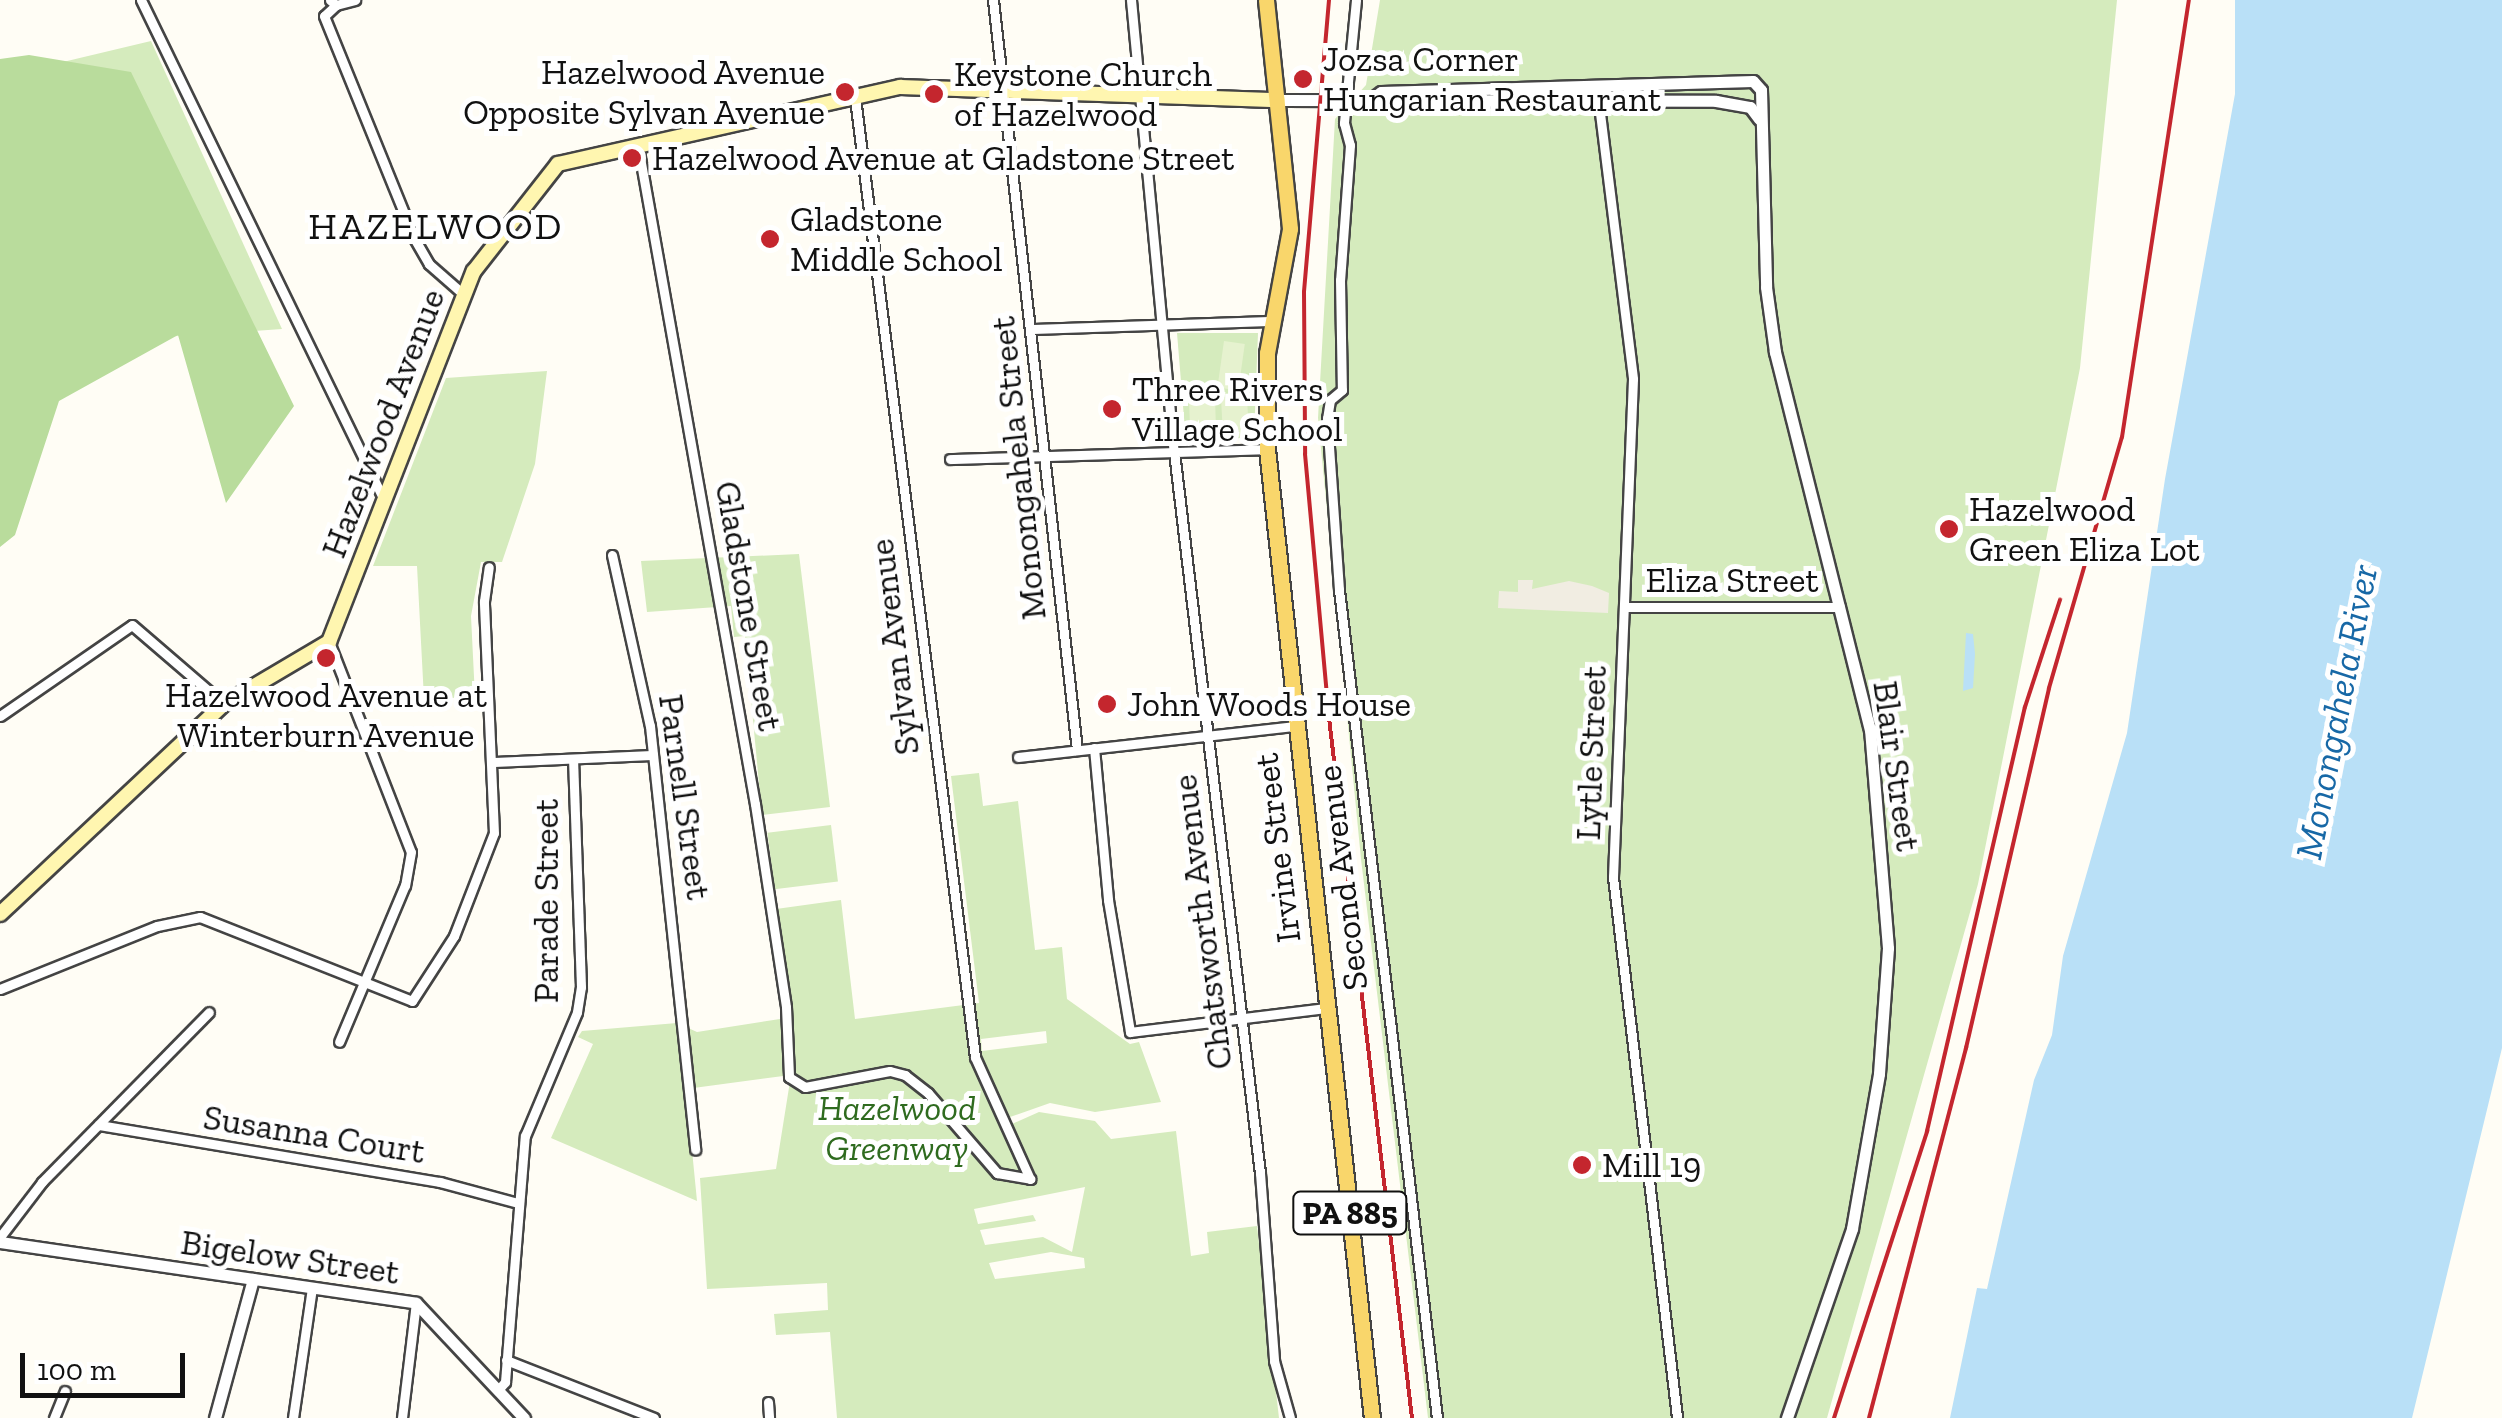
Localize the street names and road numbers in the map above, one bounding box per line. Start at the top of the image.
street label: Hazelwood Avenue [312,282,454,564]
street label: Monongahela Street [981,314,1055,622]
street label: Gladstone Street [706,478,792,734]
street label: Sylvan Avenue [860,536,928,758]
street label: Eliza Street [1645,559,1819,601]
street label: Lytle Street [1567,665,1615,841]
street label: Blair Street [1864,678,1930,854]
street label: Parnell Street [650,692,720,902]
street label: Irvine Street [1245,751,1309,945]
street label: Second Avenue [1307,763,1377,993]
street label: Chatsworth Avenue [1163,772,1241,1072]
street label: Parade Street [525,799,567,1003]
street label: Susanna Court [200,1096,428,1172]
road number: PA 885 [1290,1186,1410,1240]
street label: Bigelow Street [178,1221,402,1293]

